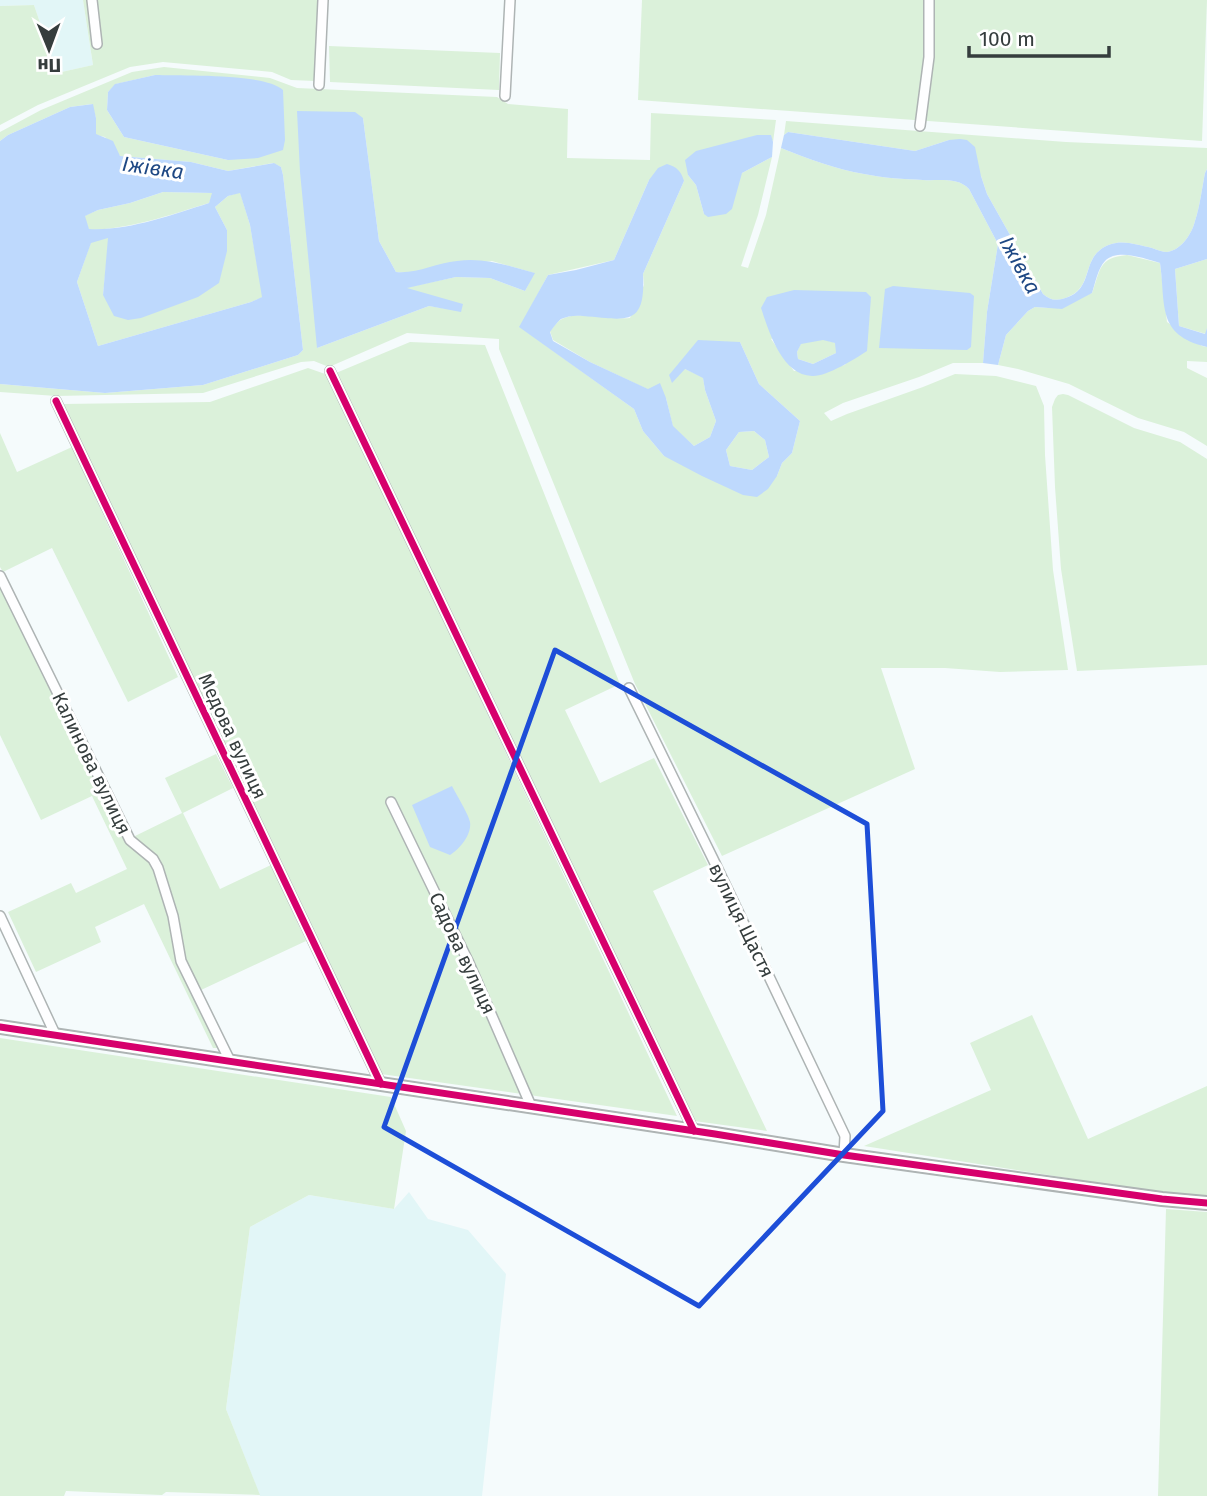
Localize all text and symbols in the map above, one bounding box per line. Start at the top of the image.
north arrow [14,14,84,84]
scale bar [969,14,1109,58]
text: 100 m [979,26,1035,52]
text: Пн [37,54,61,77]
water label: Іжівка [121,151,185,185]
water label: Іжівка [994,232,1046,298]
street label: Медова вулиця [193,670,272,803]
street label: Калинова вулиця [47,688,136,838]
street label: вулиця Щастя [704,859,779,981]
street label: Садова вулиця [424,889,501,1018]

